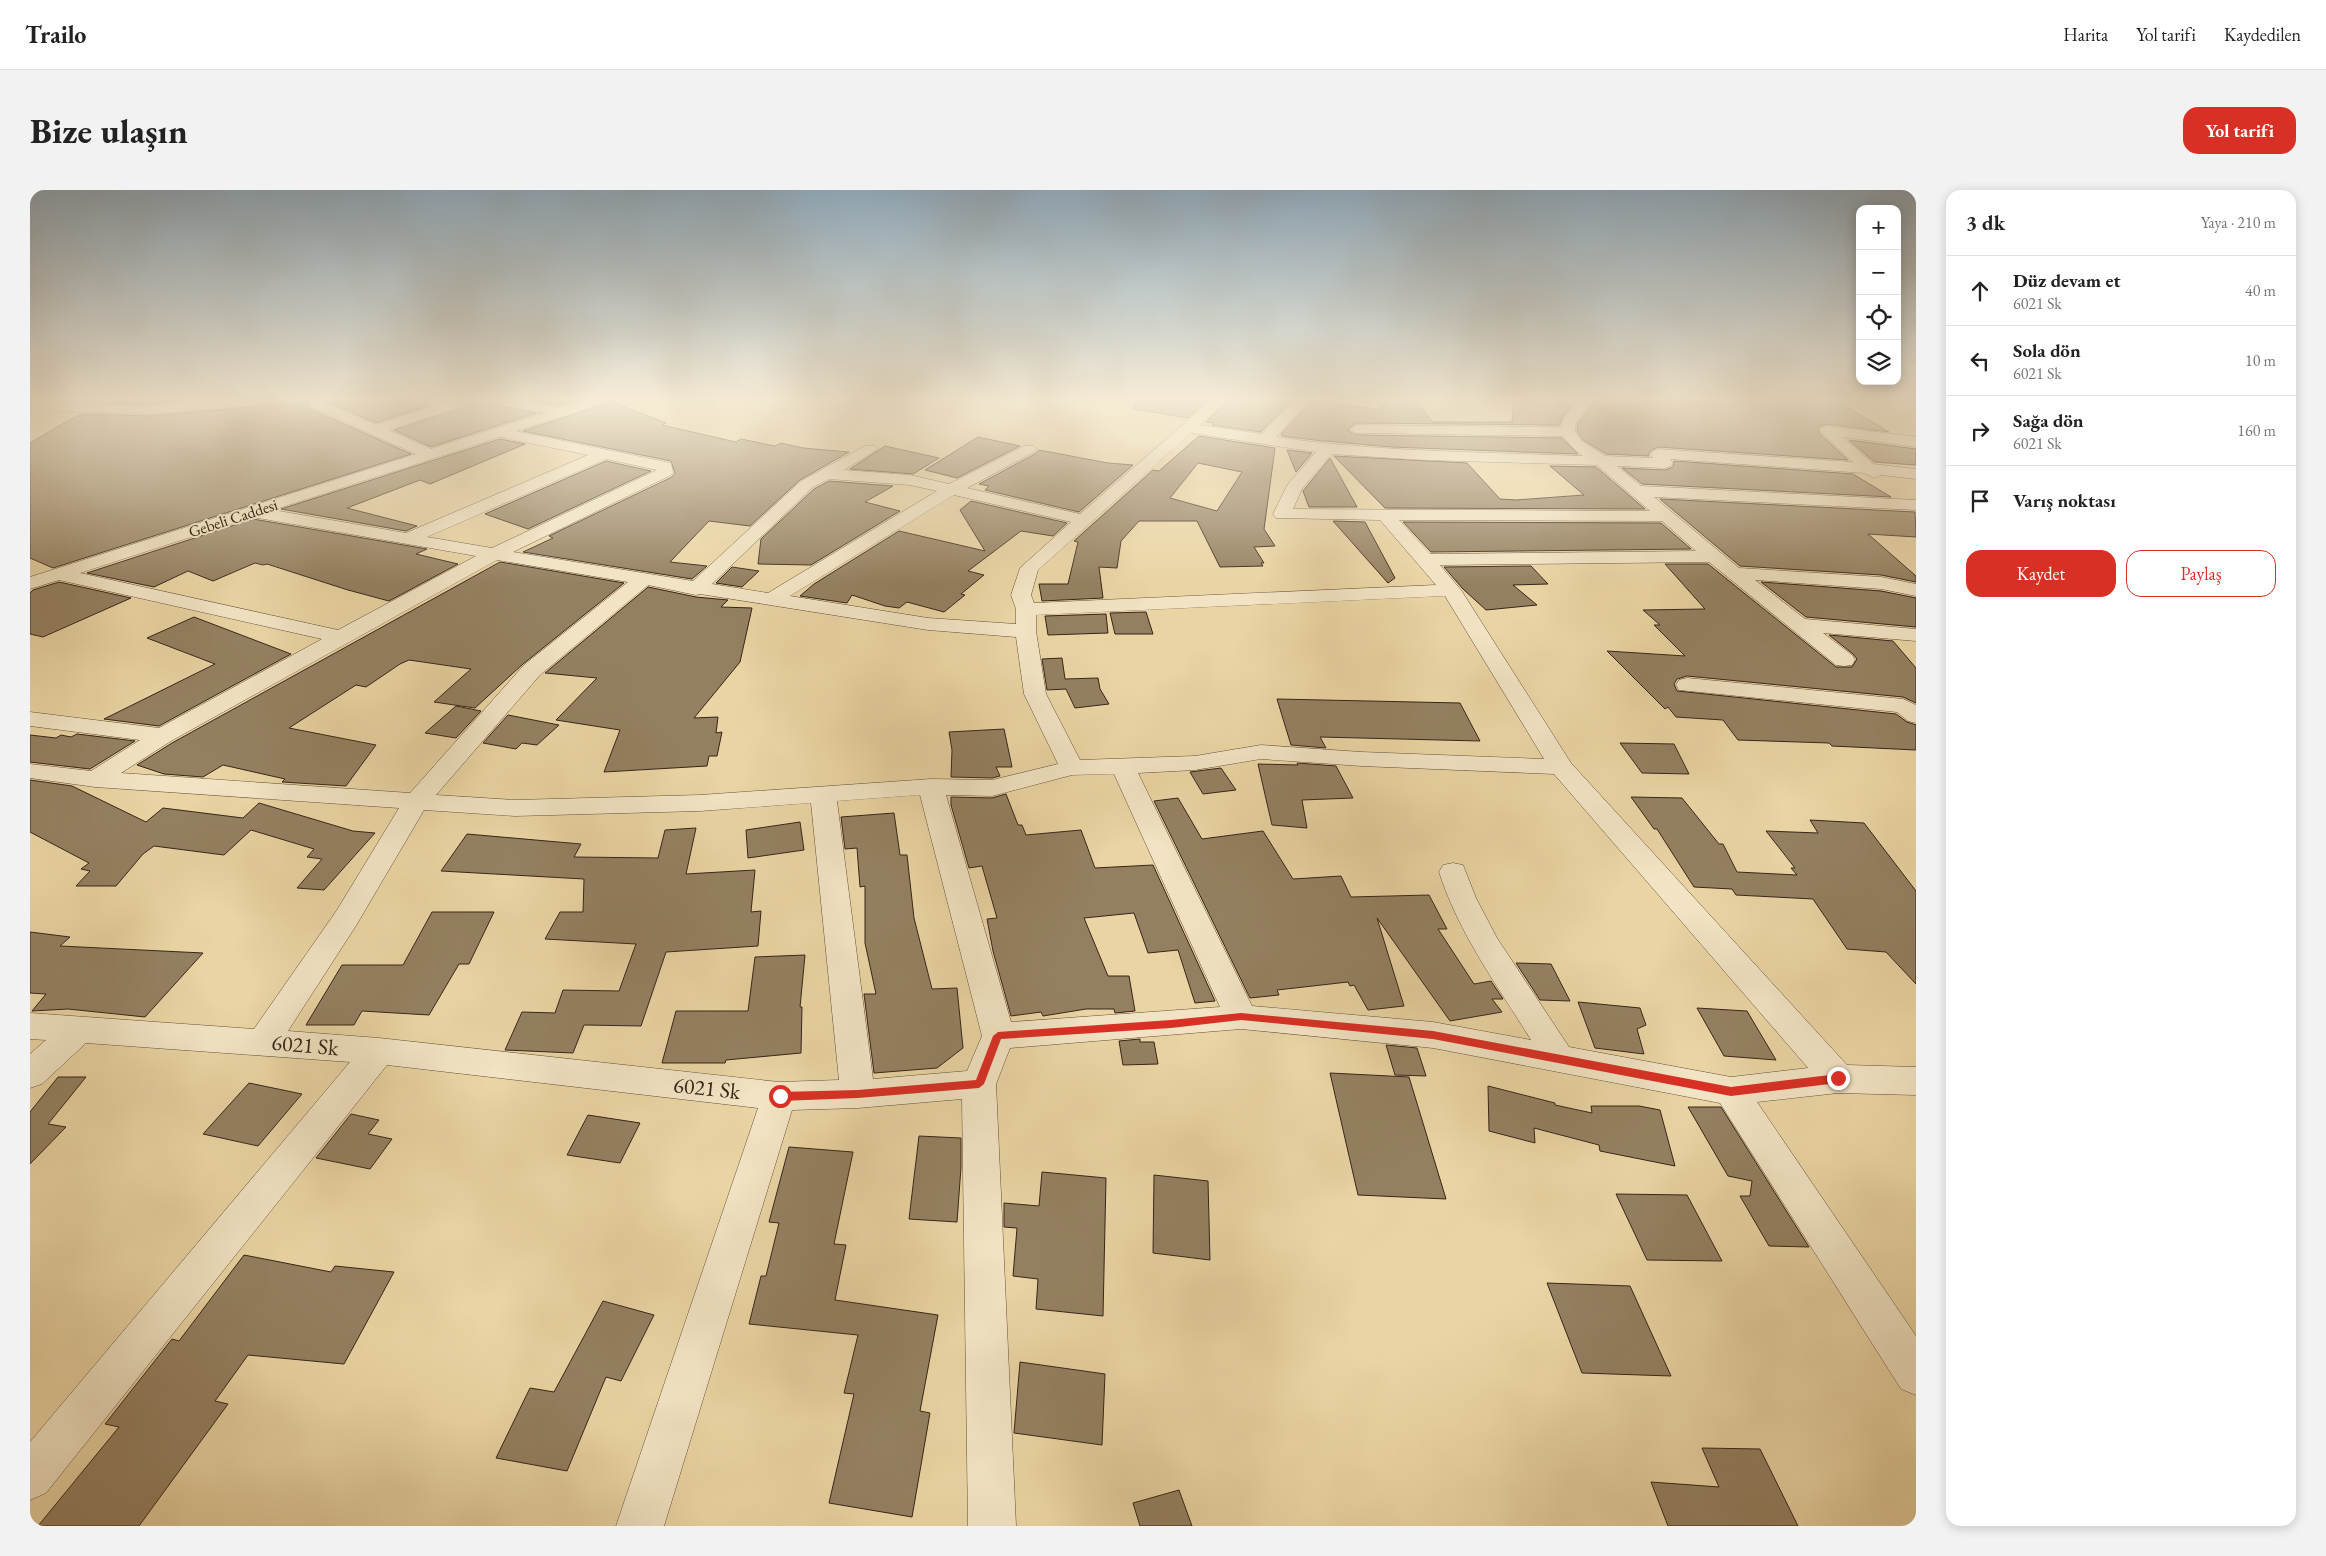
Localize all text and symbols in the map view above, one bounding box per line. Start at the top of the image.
text: Trailo [25,19,86,50]
text: Harita [2063,23,2108,46]
text: Yol tarifi [2136,23,2196,46]
text: Kaydedilen [2224,23,2301,46]
button: Yol tarifi [2183,107,2296,154]
text: Bize ulaşın [30,108,188,153]
map controls [1856,205,1901,385]
button: + [1856,205,1901,250]
text: 3 dk [1966,209,2005,236]
text: Yaya · 210 m [2201,212,2276,233]
button: − [1856,250,1901,295]
text: Düz devam et [2013,268,2121,293]
icon: ahead [1966,277,1994,305]
text: 40 m [2245,280,2276,301]
text: 6021 Sk [2013,293,2062,314]
button: locate [1856,295,1901,340]
text: Sola dön [2013,338,2081,363]
button: layers [1856,340,1901,385]
icon: left [1966,347,1994,375]
text: 10 m [2245,350,2276,371]
text: 6021 Sk [2013,363,2062,384]
text: Sağa dön [2013,408,2084,433]
icon: right [1966,417,1994,445]
text: 160 m [2237,420,2276,441]
text: 6021 Sk [2013,433,2062,454]
icon: arrive [1966,487,1994,515]
text: Varış noktası [2013,488,2116,513]
street label: Gebeli Caddesi [186,494,280,542]
button: Kaydet [1966,550,2116,597]
button: Paylaş [2126,550,2276,597]
street label: 6021 Sk [270,1028,340,1062]
route end [1827,1067,1850,1090]
street label: 6021 Sk [672,1070,743,1106]
route start [769,1085,792,1108]

